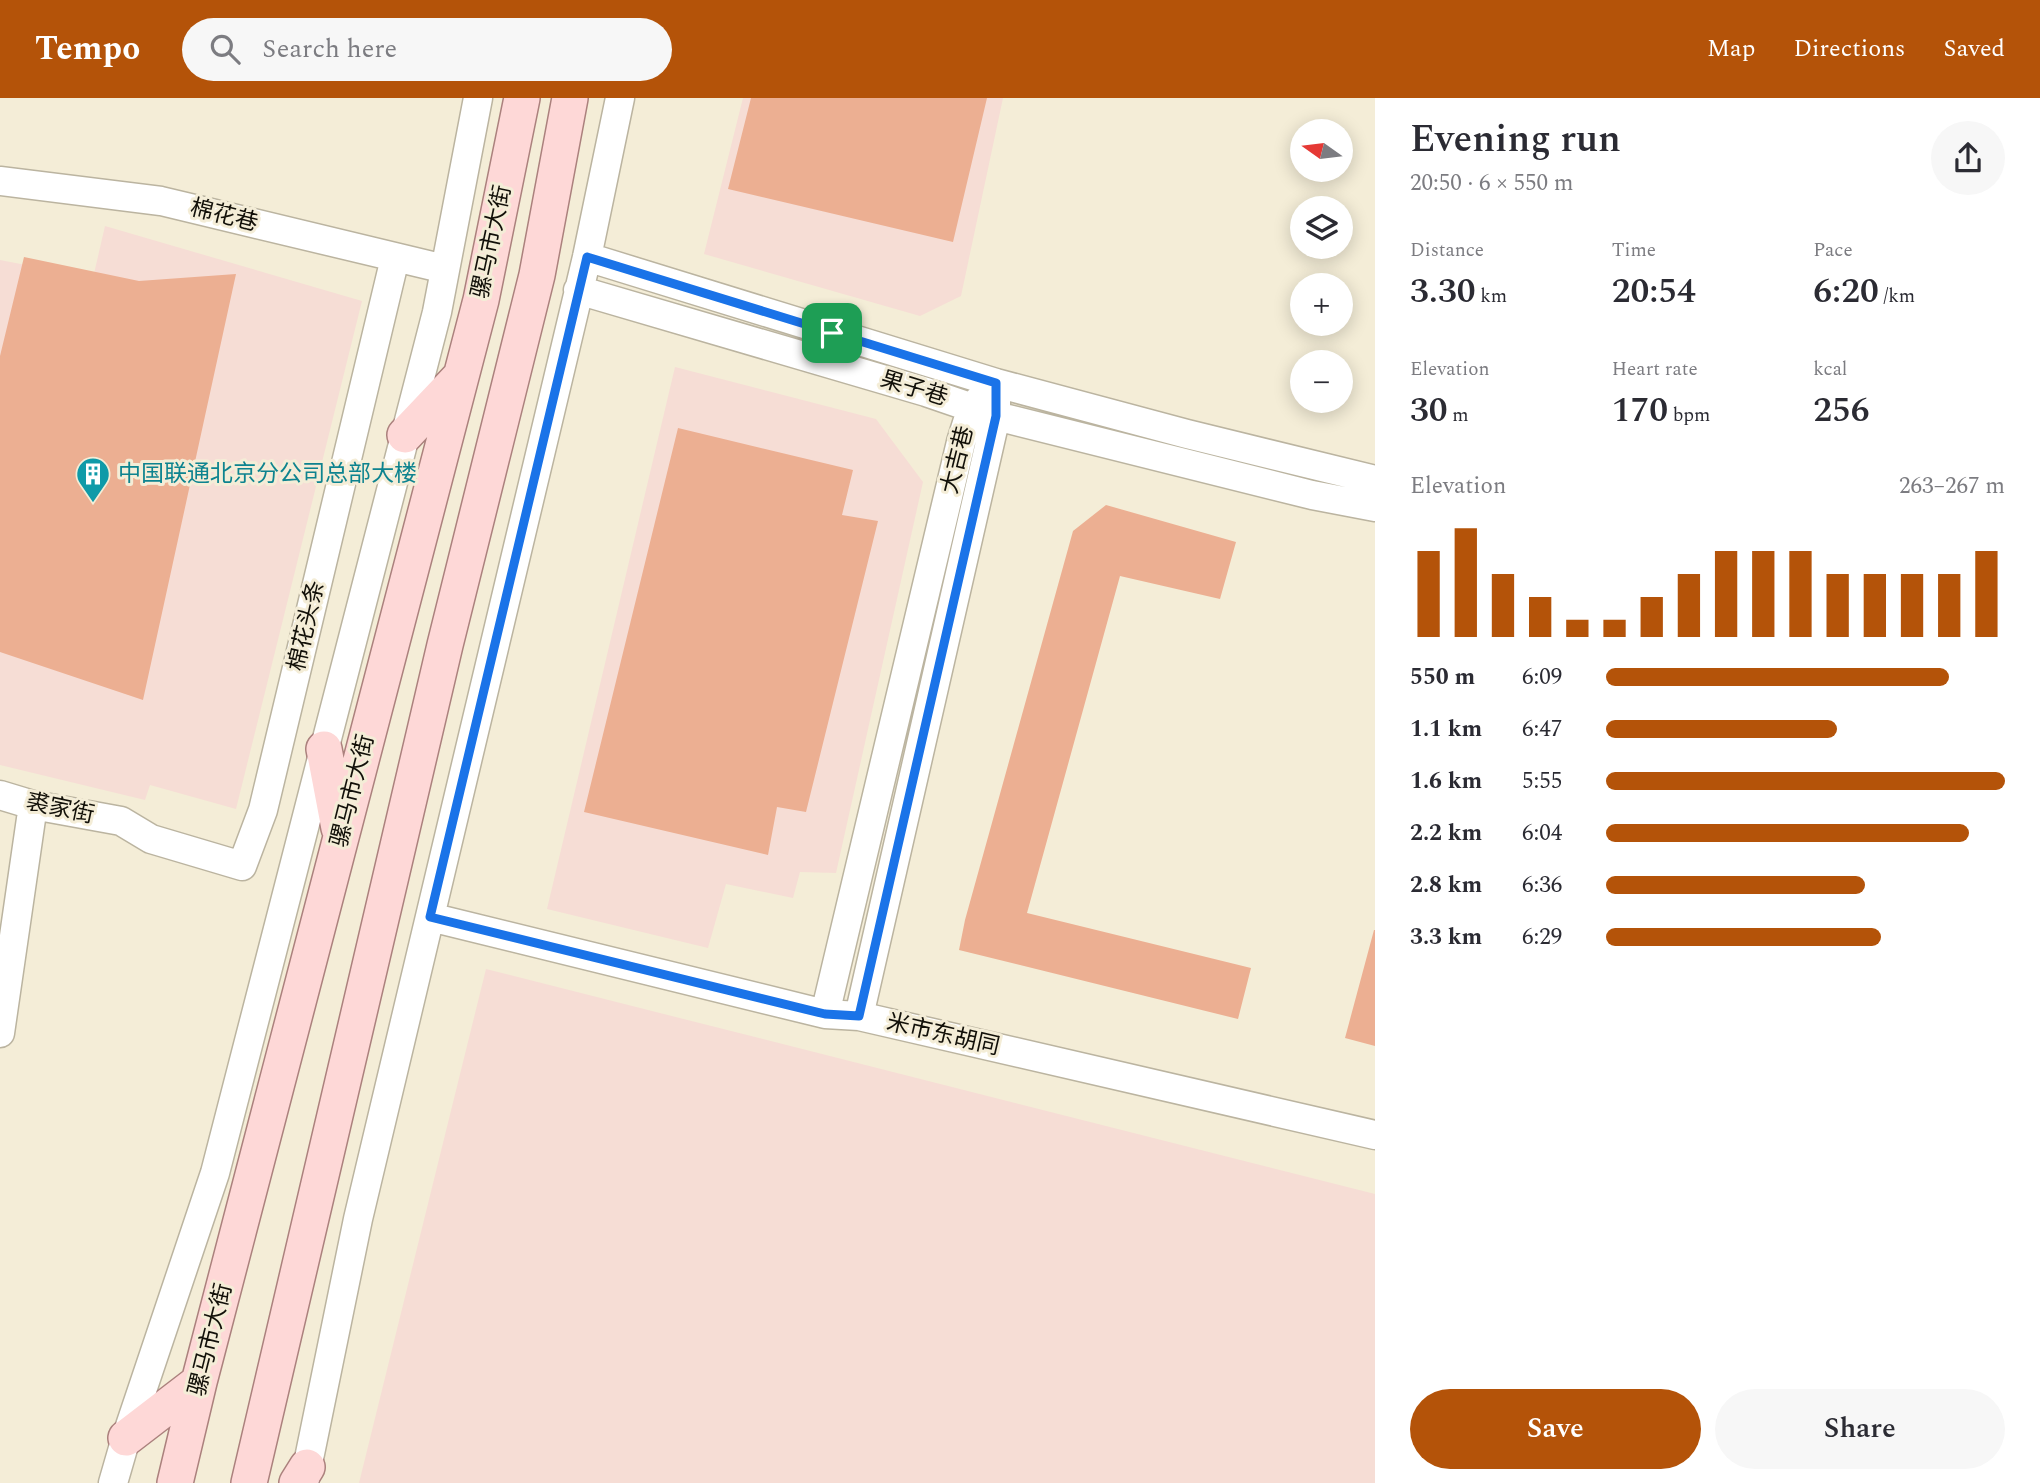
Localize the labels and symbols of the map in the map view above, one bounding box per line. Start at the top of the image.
north arrow [1290,119,1353,182]
street label: 骡马市大街 [463,182,521,302]
street label: 棉花巷 [186,191,262,241]
pin [802,303,862,363]
street label: 果子巷 [876,362,952,416]
street label: 大吉巷 [933,422,983,498]
building icon: 中国联通北京分公司总部大楼 [74,455,112,504]
place label: 中国联通北京分公司总部大楼 [118,457,417,492]
street label: 棉花头条 [280,577,334,675]
street label: 骡马市大街 [322,731,384,851]
street label: 裘家街 [23,785,97,833]
street label: 米市东胡同 [883,1005,1003,1065]
street label: 骡马市大街 [180,1280,242,1400]

